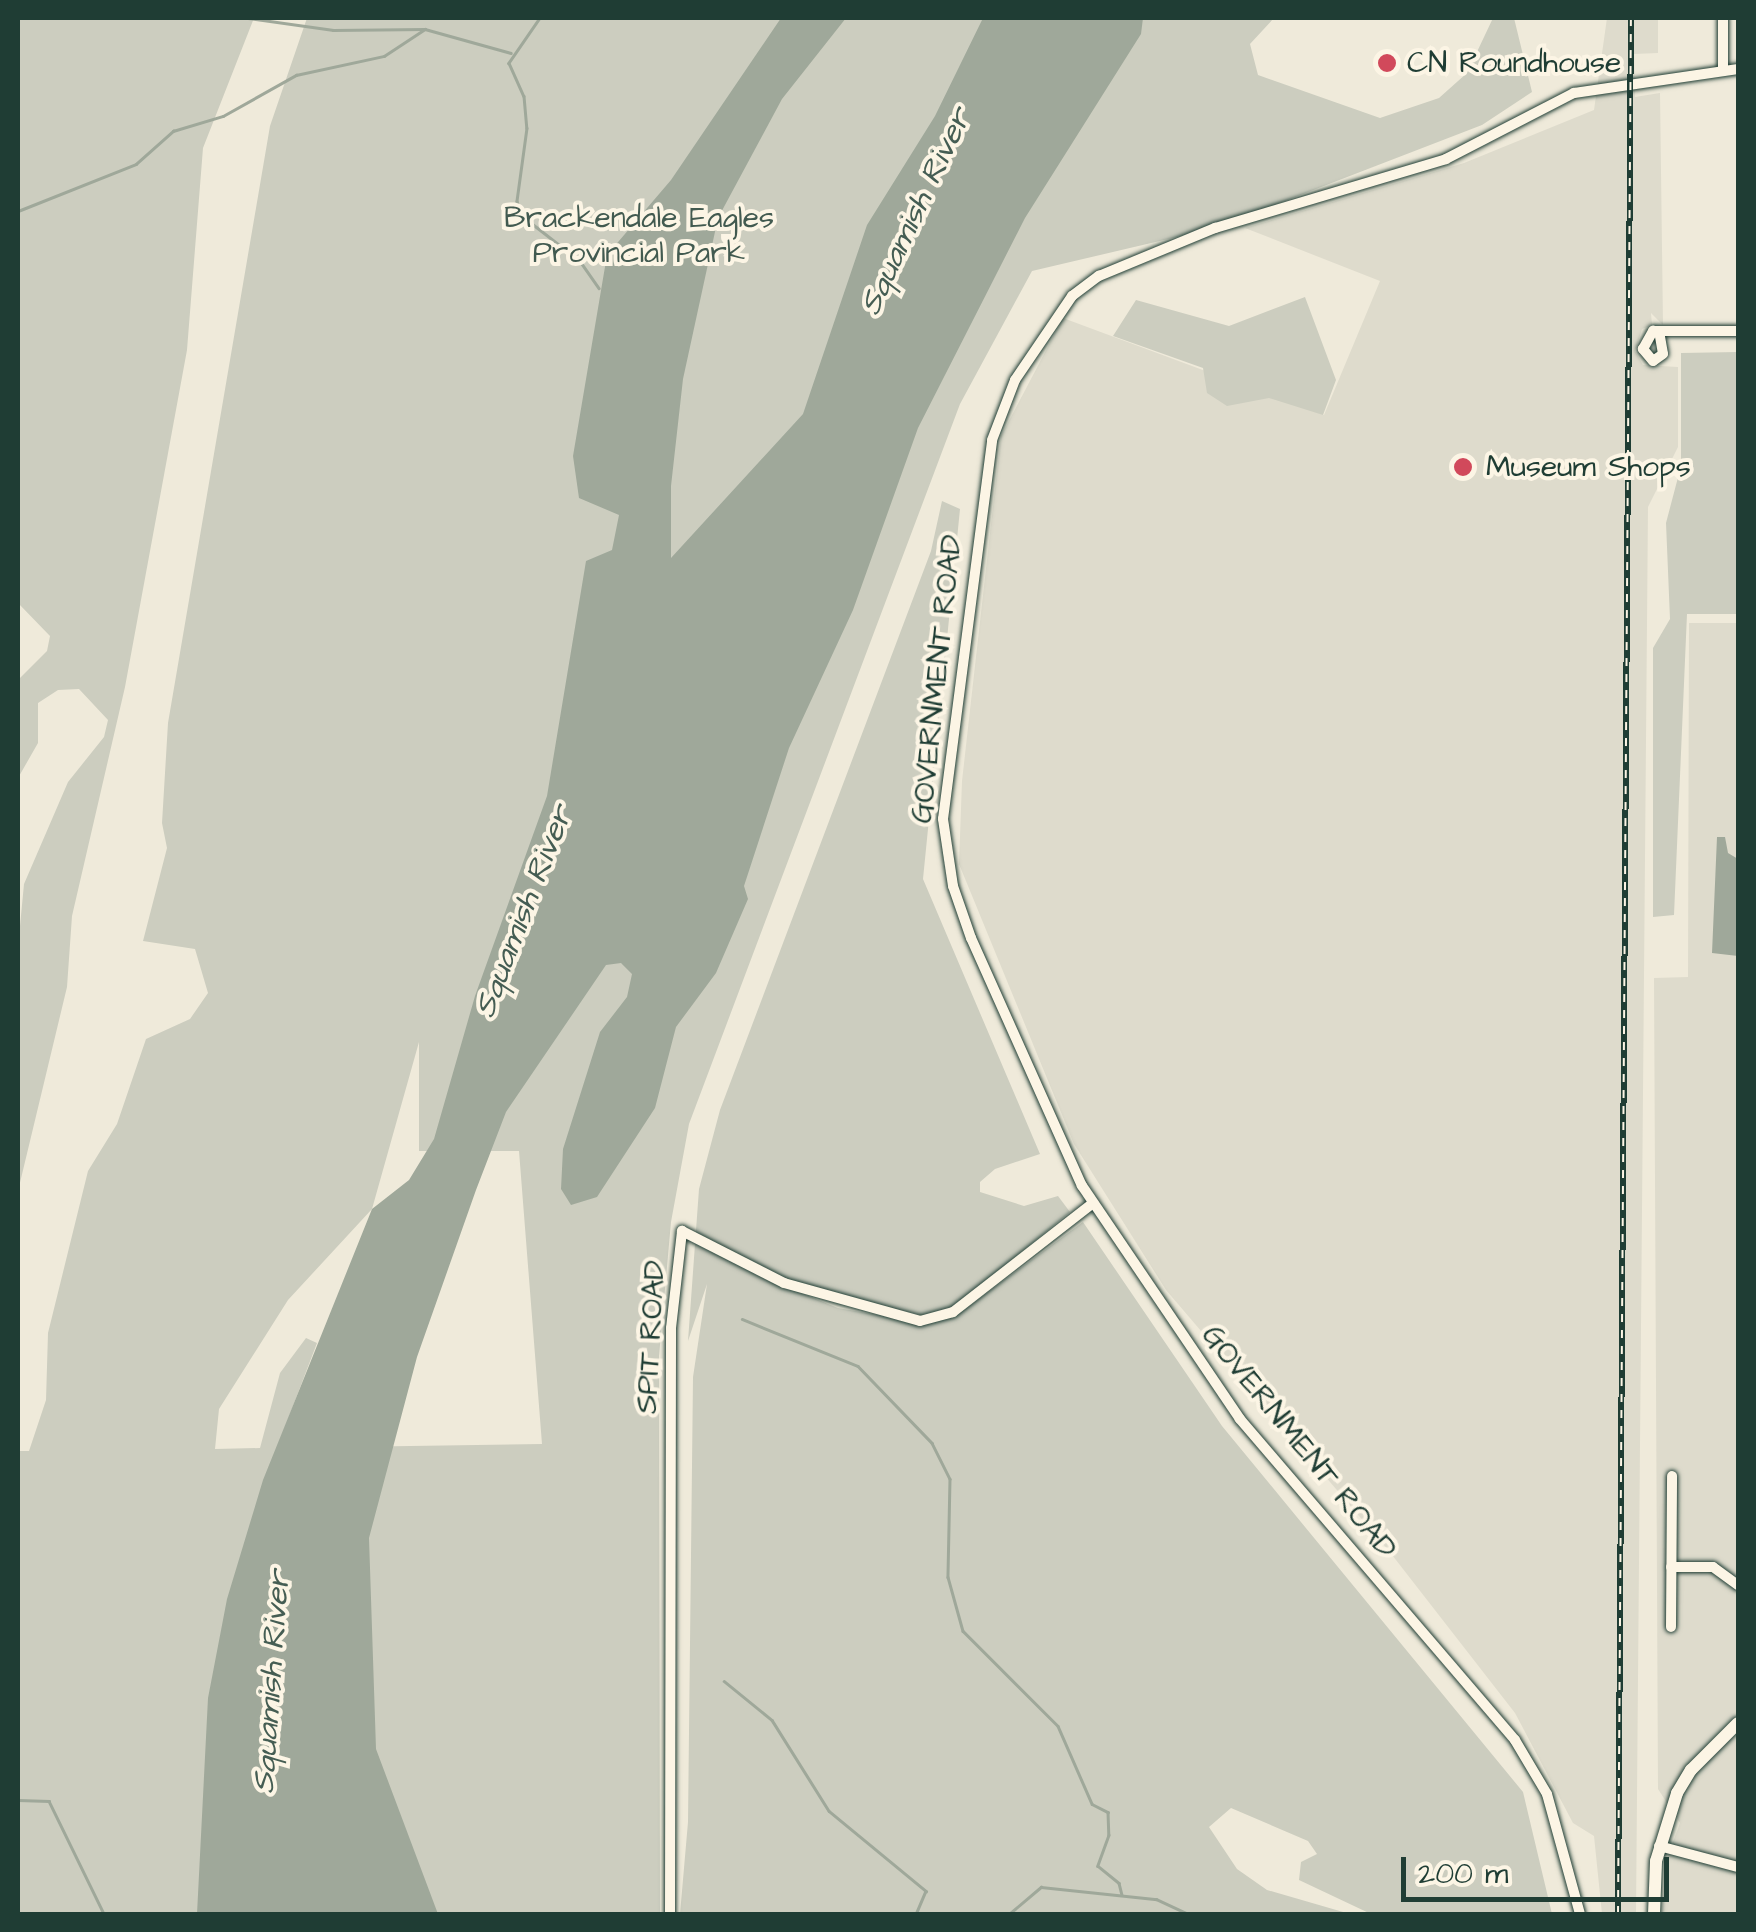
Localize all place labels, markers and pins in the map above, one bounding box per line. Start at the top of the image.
place label: CN Roundhouse [1407,45,1621,81]
marker: CN Roundhouse [1376,52,1398,74]
place label: Museum Shops [1486,449,1691,485]
marker: Museum Shops [1450,454,1476,480]

